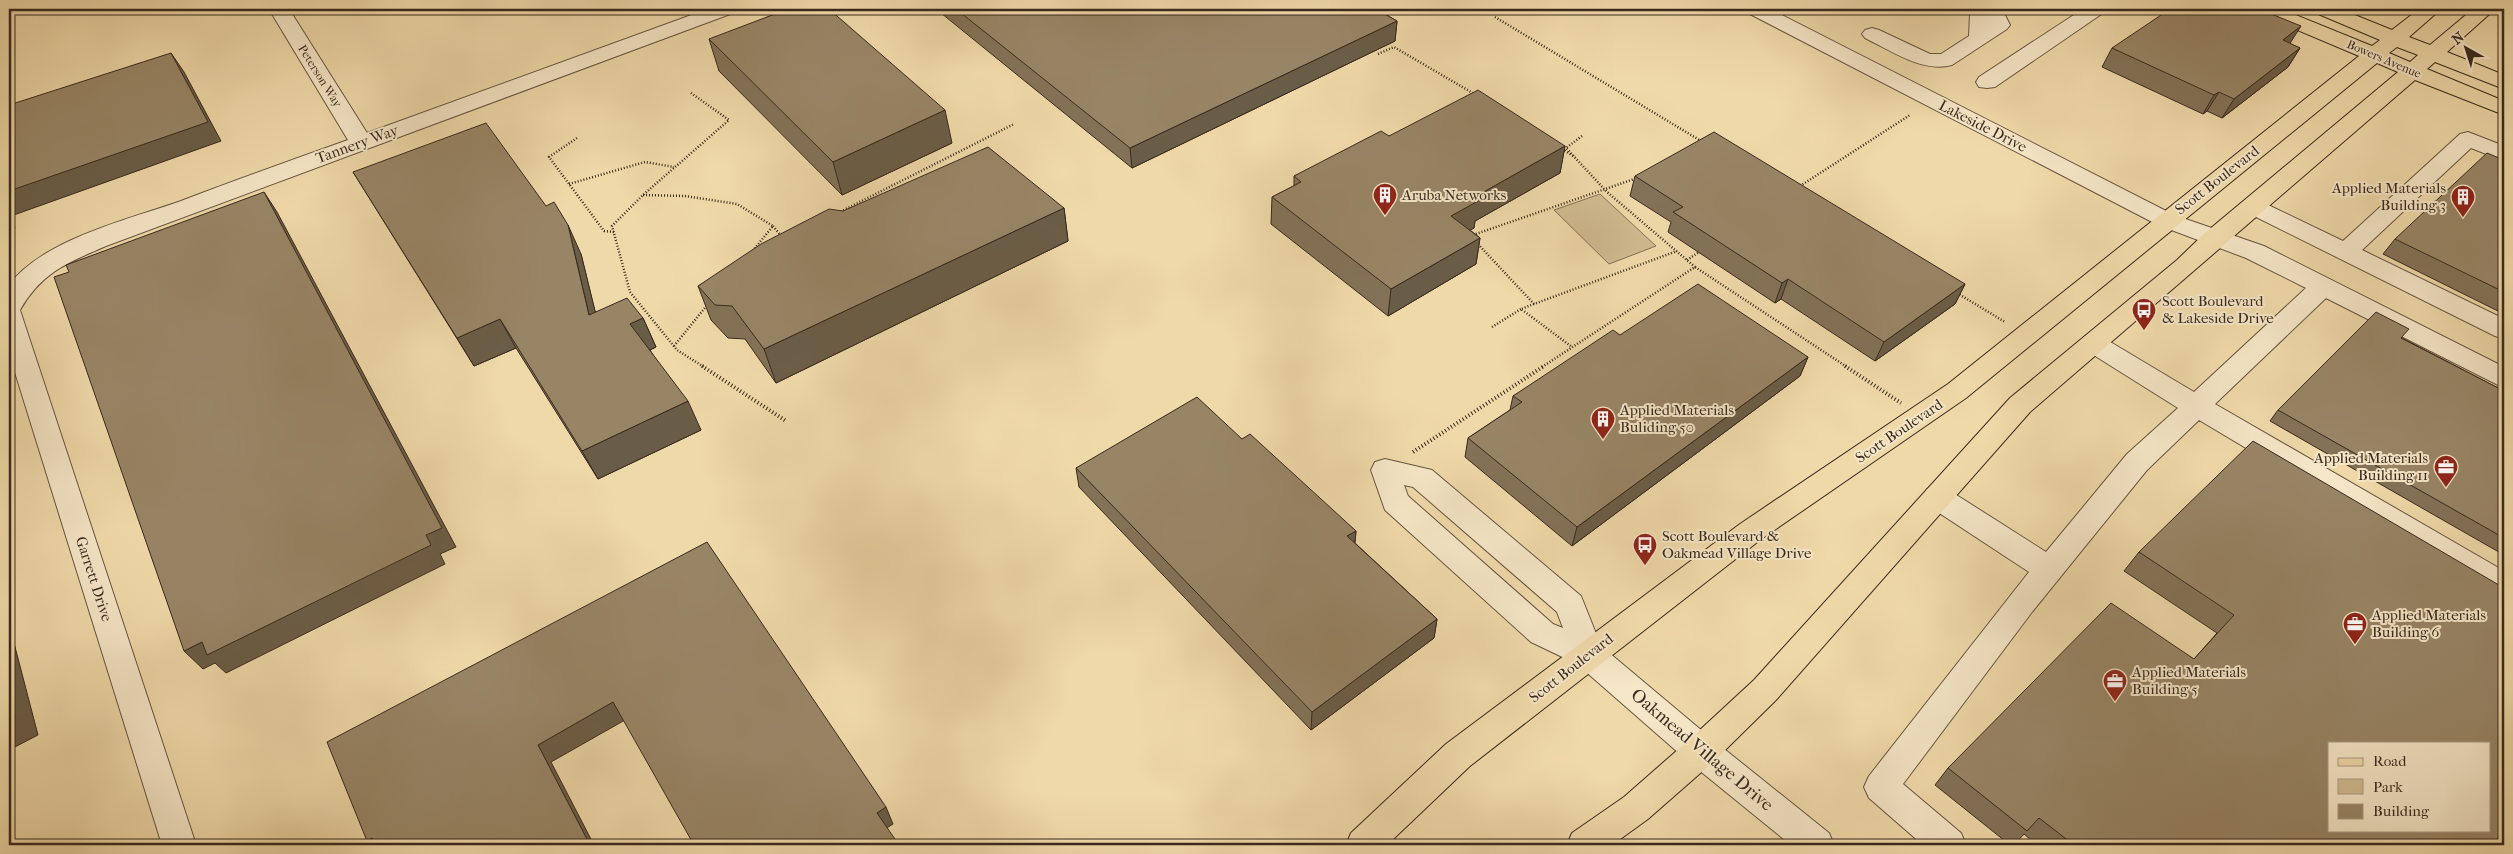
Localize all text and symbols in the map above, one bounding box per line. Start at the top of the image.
north arrow [2440,22,2490,72]
text: N [2449,28,2468,48]
street label: Bowers Avenue [2345,37,2423,81]
street label: Peterson Way [295,42,345,110]
street label: Lakeside Drive [1936,96,2030,156]
street label: Tannery Way [313,120,402,167]
street label: Scott Boulevard [2171,141,2263,218]
place label: Applied Materials Building 3 [2331,179,2446,214]
building icon: Aruba Networks [1372,182,1398,216]
building icon: Applied Materials Building 3 [2450,184,2476,218]
place label: Aruba Networks [1401,186,1507,204]
place label: Scott Boulevard & Lakeside Drive [2162,292,2274,327]
bus stop icon: Scott Boulevard & Lakeside Drive [2131,297,2157,331]
street label: Scott Boulevard [1852,395,1947,467]
place label: Applied Materials Buliding 50 [1619,401,1734,436]
building icon: Applied Materials Buliding 50 [1590,406,1616,440]
place label: Applied Materials Building 11 [2313,449,2428,484]
office icon: Applied Materials Building 11 [2433,454,2459,488]
place label: Scott Boulevard & Oakmead Village Drive [1662,527,1812,562]
bus stop icon: Scott Boulevard & Oakmead Village Drive [1632,532,1658,566]
street label: Garrett Drive [72,534,116,624]
place label: Applied Materials Building 6 [2371,606,2486,641]
office icon: Applied Materials Building 6 [2342,611,2368,645]
street label: Scott Boulevard [1525,629,1617,706]
place label: Applied Materials Building 5 [2131,663,2246,698]
office icon: Applied Materials Building 5 [2102,668,2128,702]
street label: Oakmead Village Drive [1627,684,1777,816]
legend [2328,742,2490,832]
text: Road [2373,752,2407,770]
text: Park [2373,778,2403,796]
text: Building [2373,802,2430,820]

